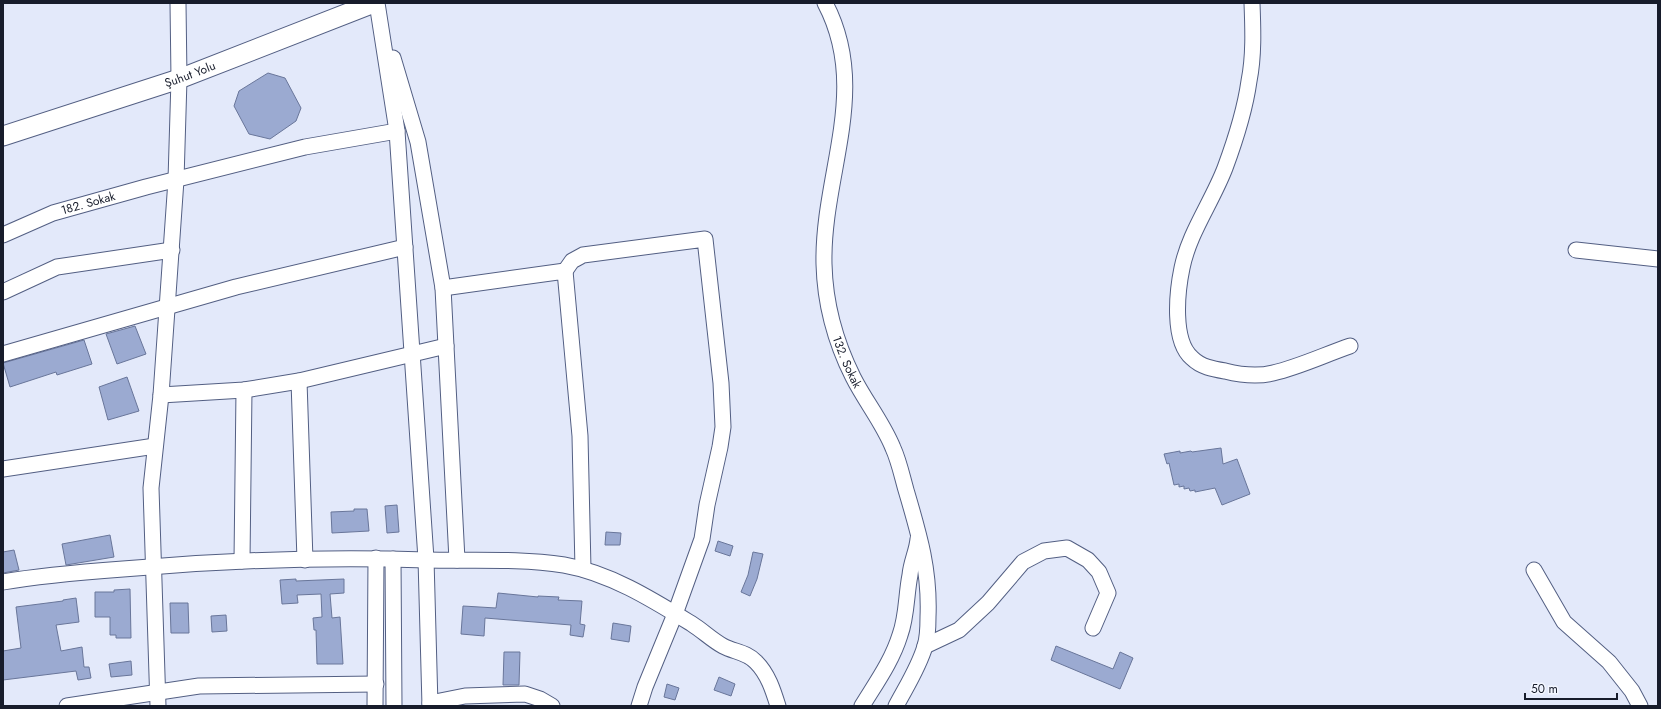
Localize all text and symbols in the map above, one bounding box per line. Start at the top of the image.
street label: Şuhut Yolu [162,57,218,92]
street label: 182. Sokak [59,187,118,219]
street label: 132. Sokak [828,333,867,392]
scale bar [1525,675,1617,701]
text: 50 m [1531,680,1558,698]

